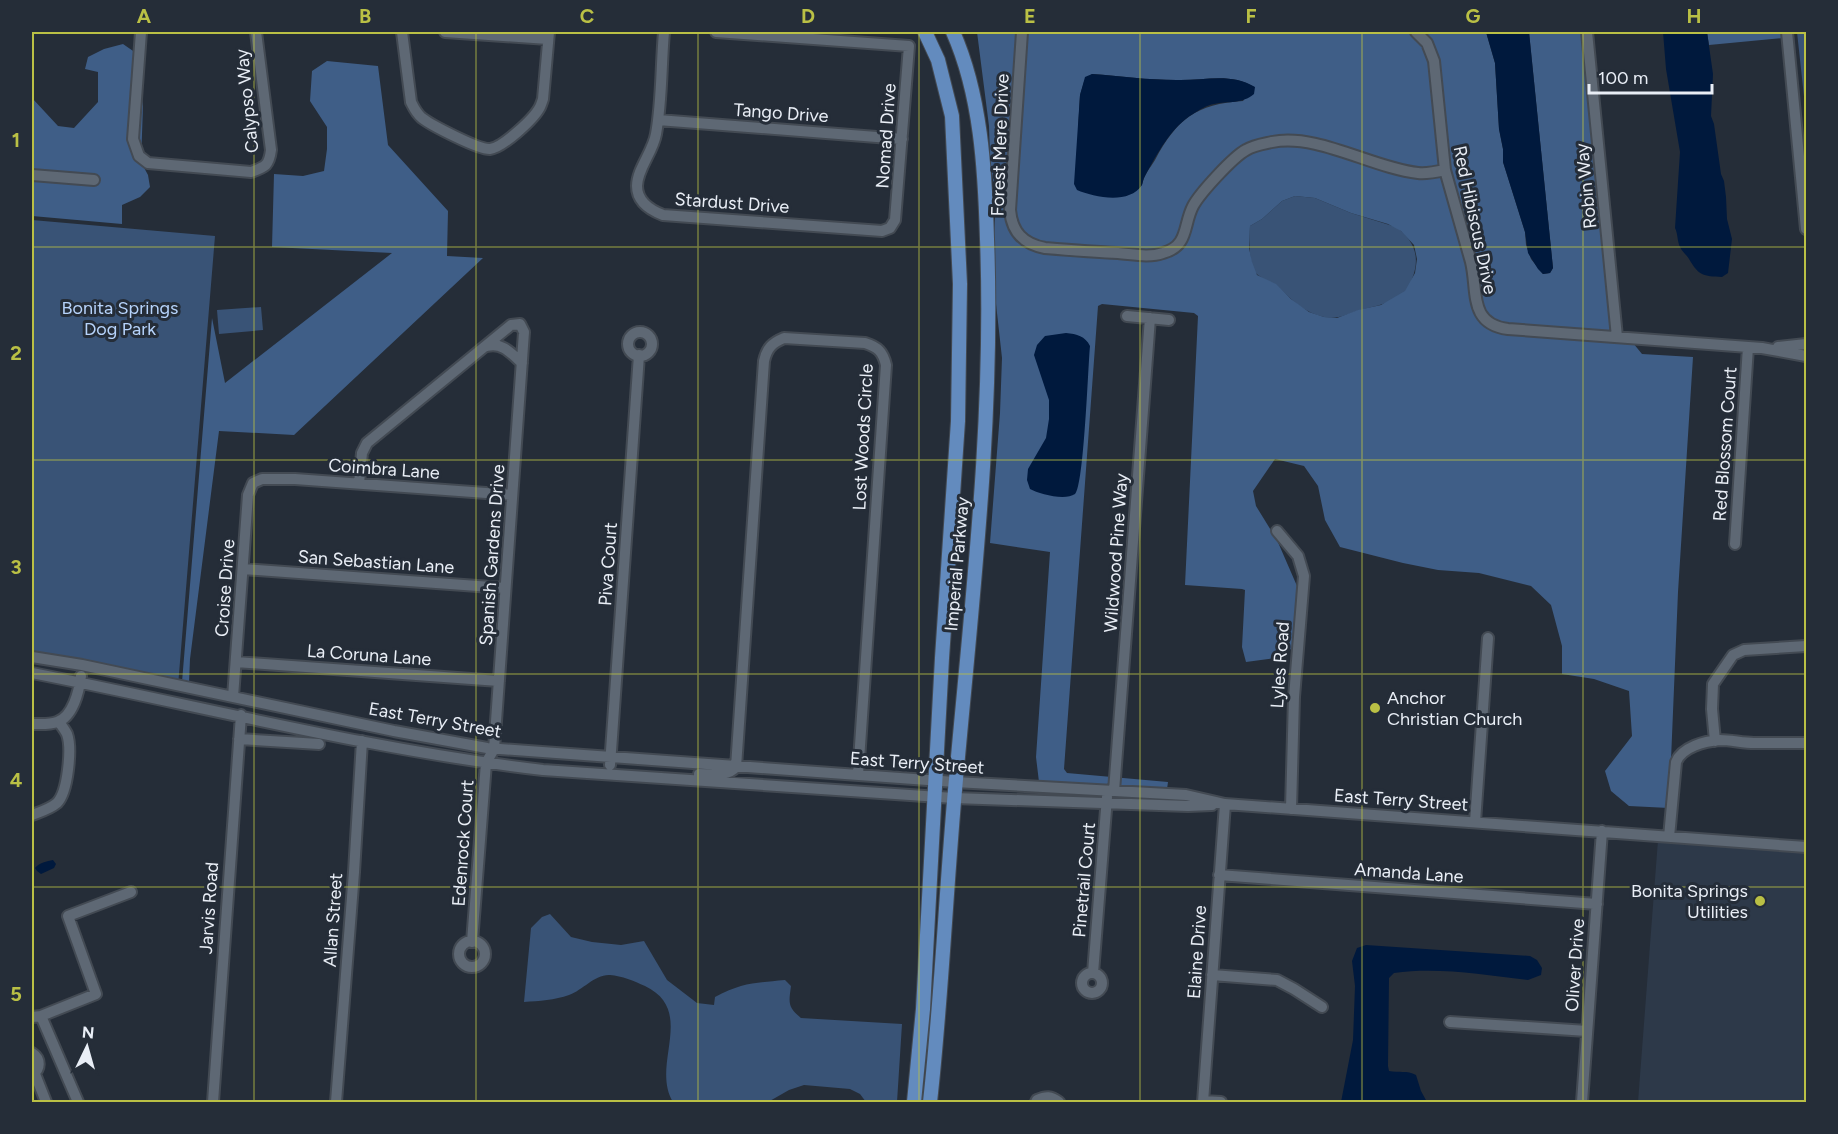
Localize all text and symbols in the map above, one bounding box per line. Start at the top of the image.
text: A [137,4,152,28]
text: B [359,4,371,28]
text: C [580,4,594,28]
text: D [801,4,815,28]
text: E [1024,4,1036,28]
text: F [1245,4,1257,28]
text: G [1466,4,1481,28]
text: H [1687,4,1702,28]
street label: Calypso Way [231,47,263,154]
scale bar [1589,57,1712,95]
text: 100 m [1598,67,1648,89]
street label: Forest Mere Drive [987,73,1013,217]
street label: Nomad Drive [871,82,901,189]
street label: Tango Drive [733,99,829,127]
text: 1 [12,128,20,152]
street label: Robin Way [1571,142,1601,230]
street label: Red Hibiscus Drive [1449,144,1502,296]
street label: Stardust Drive [674,188,790,218]
park label: Bonita Springs Dog Park [62,297,179,340]
text: 2 [10,341,22,365]
street label: Lost Woods Circle [848,363,878,511]
street label: Red Blossom Court [1709,366,1741,522]
street label: Coimbra Lane [328,454,441,484]
street label: Spanish Gardens Drive [475,463,509,646]
street label: Wildwood Pine Way [1099,472,1133,633]
street label: Imperial Parkway [940,495,974,632]
street label: Piva Court [594,521,622,607]
street label: Croise Drive [211,538,239,638]
street label: San Sebastian Lane [297,546,455,578]
text: 3 [10,555,22,579]
street label: Lyles Road [1266,621,1294,709]
street label: La Coruna Lane [306,640,432,670]
place label: Anchor Christian Church [1387,687,1522,730]
street label: East Terry Street [367,697,503,743]
marker: Anchor Christian Church [1368,701,1382,715]
street label: East Terry Street [849,747,985,779]
text: 4 [10,768,23,792]
street label: Edenrock Court [448,779,478,907]
street label: East Terry Street [1333,784,1469,816]
street label: Pinetrail Court [1068,821,1100,938]
street label: Amanda Lane [1354,858,1464,888]
street label: Jarvis Road [195,861,223,955]
street label: Allan Street [319,872,347,968]
place label: Bonita Springs Utilities [1631,880,1748,923]
marker: Bonita Springs Utilities [1753,894,1767,908]
street label: Elaine Drive [1183,904,1211,1000]
street label: Oliver Drive [1561,918,1589,1012]
text: 5 [10,982,22,1006]
north arrow [57,1017,117,1077]
text: N [81,1023,95,1043]

